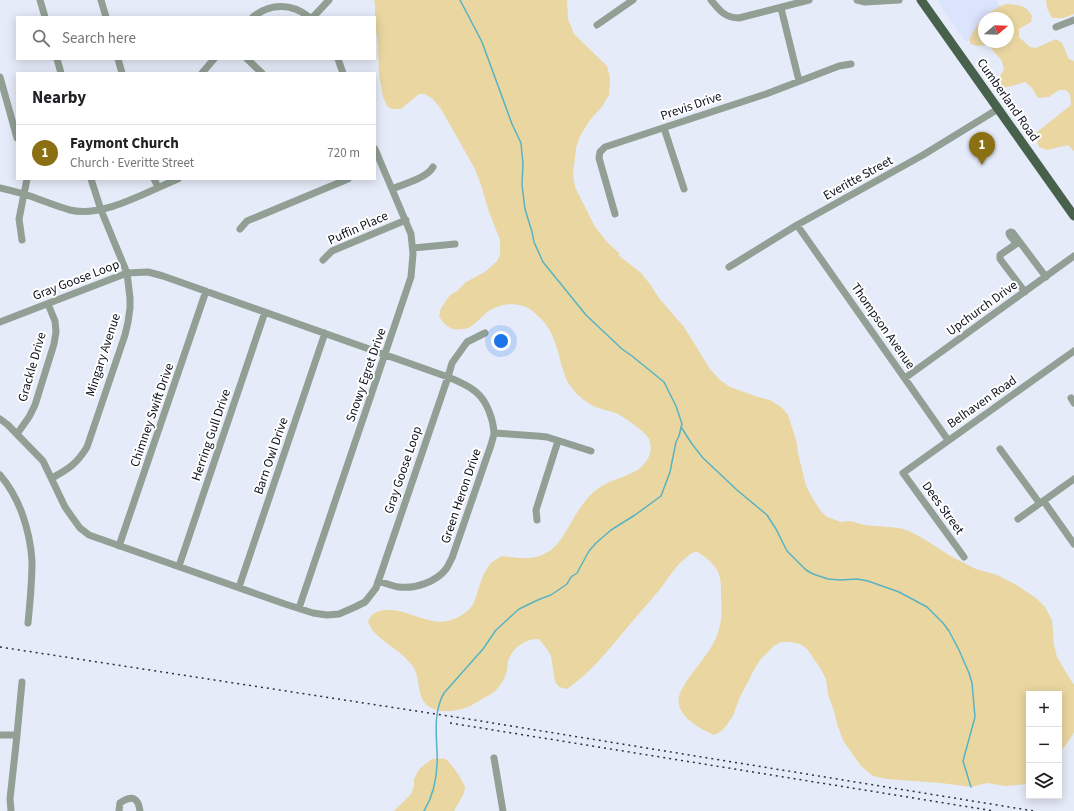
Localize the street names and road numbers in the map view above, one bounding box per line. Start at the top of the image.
street label: Cumberland Road [973,55,1043,145]
street label: Previs Drive [658,87,724,125]
street label: Everitte Street [820,151,897,205]
street label: Puffin Place [325,207,391,249]
street label: Gray Goose Loop [30,255,122,305]
street label: Upchurch Drive [943,276,1021,340]
street label: Thompson Avenue [847,279,919,373]
street label: Mingary Avenue [81,311,125,399]
street label: Snowy Egret Drive [341,326,391,424]
street label: Grackle Drive [13,330,51,404]
street label: Chimney Swift Drive [126,361,178,469]
street label: Belhaven Road [944,371,1020,433]
street label: Herring Gull Drive [187,387,235,483]
street label: Barn Owl Drive [249,415,293,497]
street label: Gray Goose Loop [380,424,426,516]
street label: Green Heron Drive [436,446,486,546]
street label: Dees Street [918,478,969,539]

